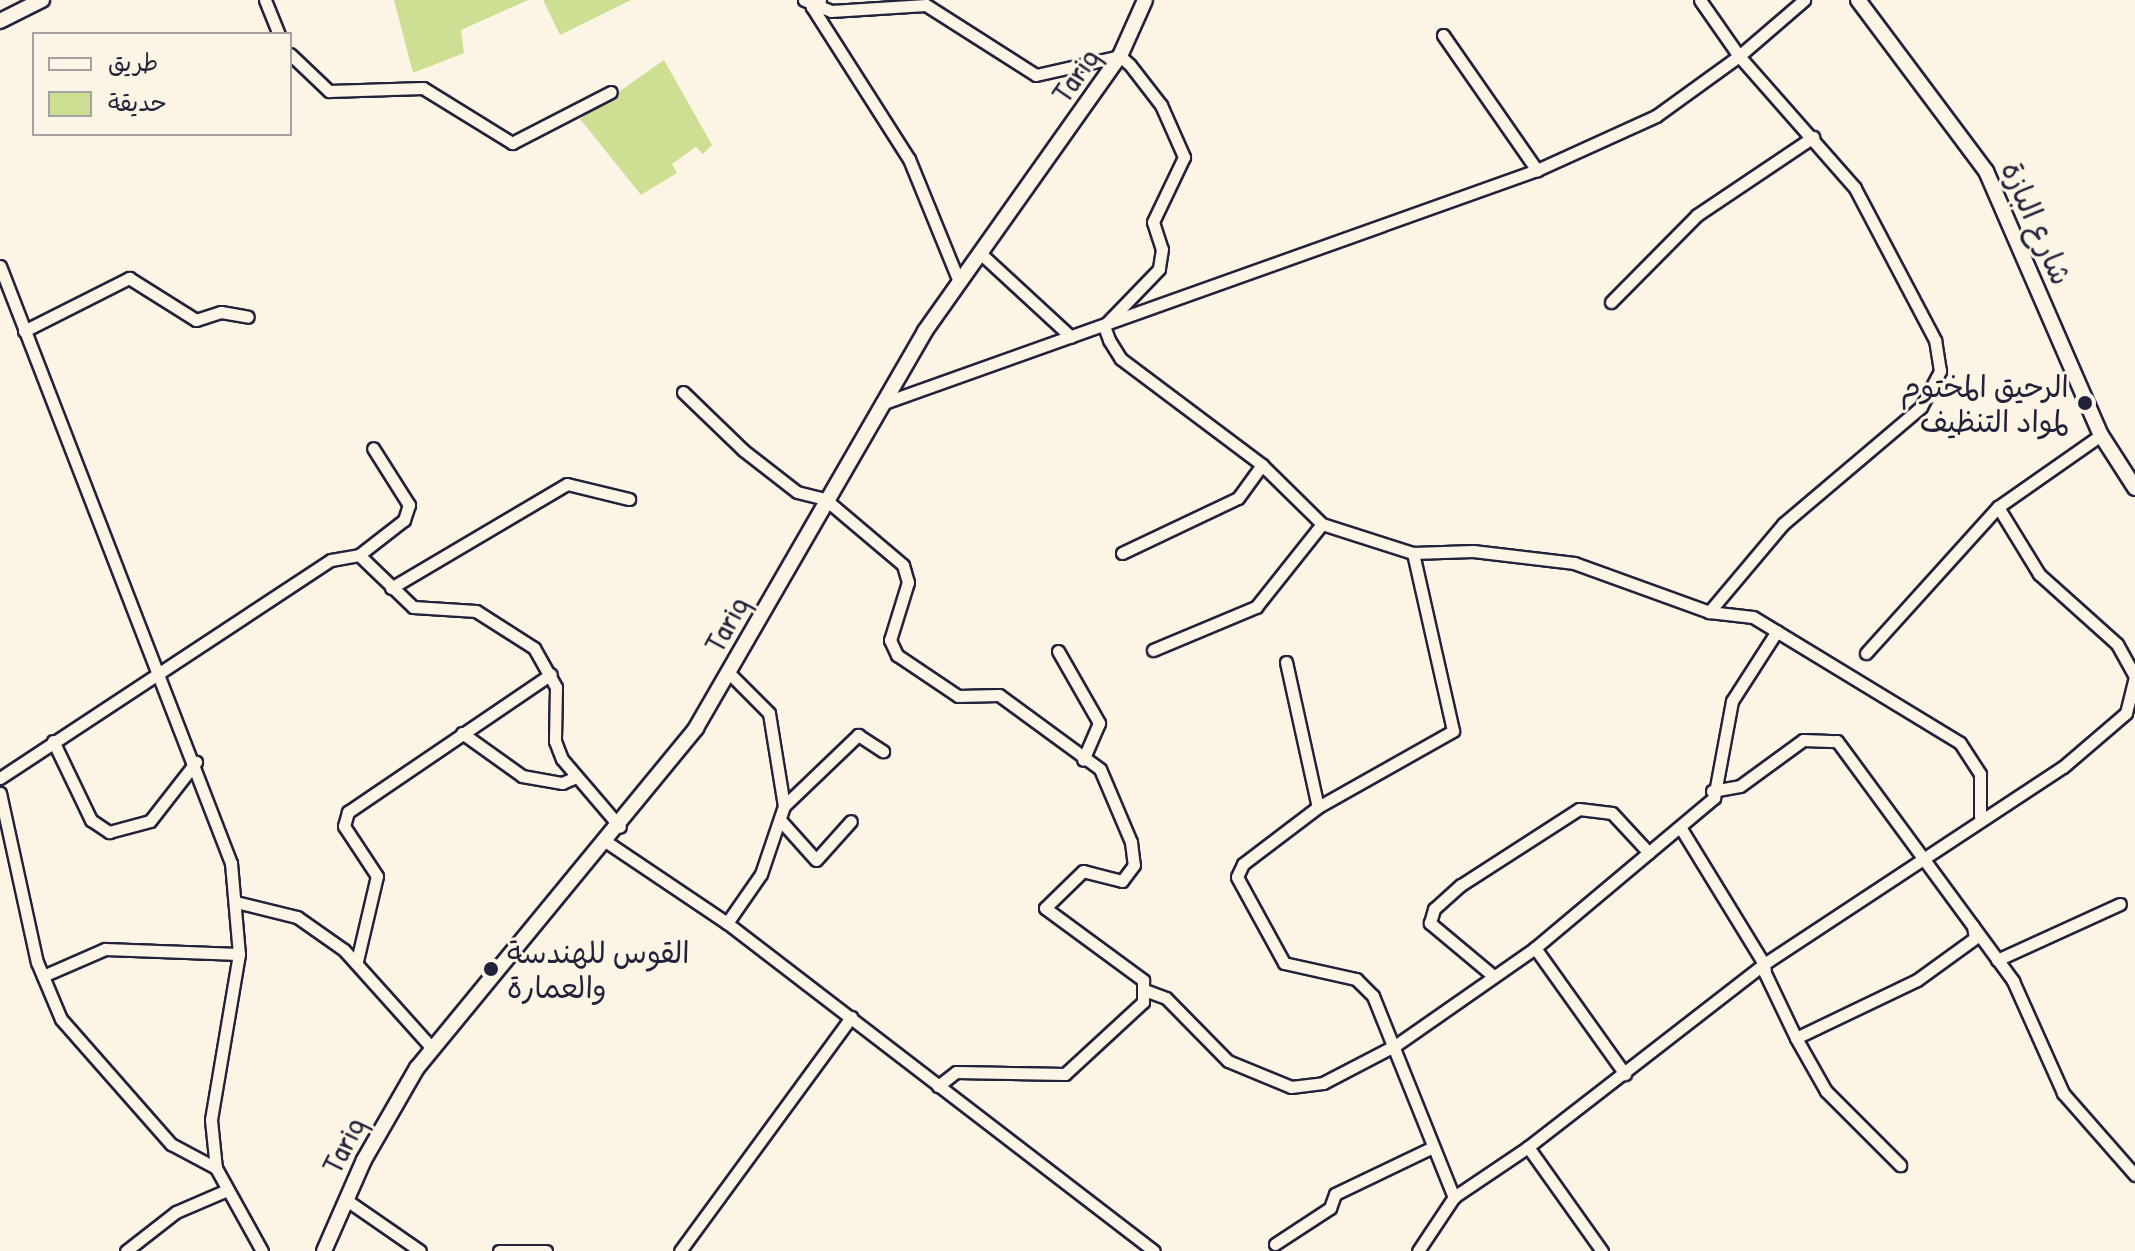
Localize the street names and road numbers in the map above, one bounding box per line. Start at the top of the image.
street label: Tariq [1044,41,1106,109]
street label: شارع البازة [1994,156,2080,290]
street label: Tariq [696,590,756,658]
street label: Tariq [314,1111,372,1179]

